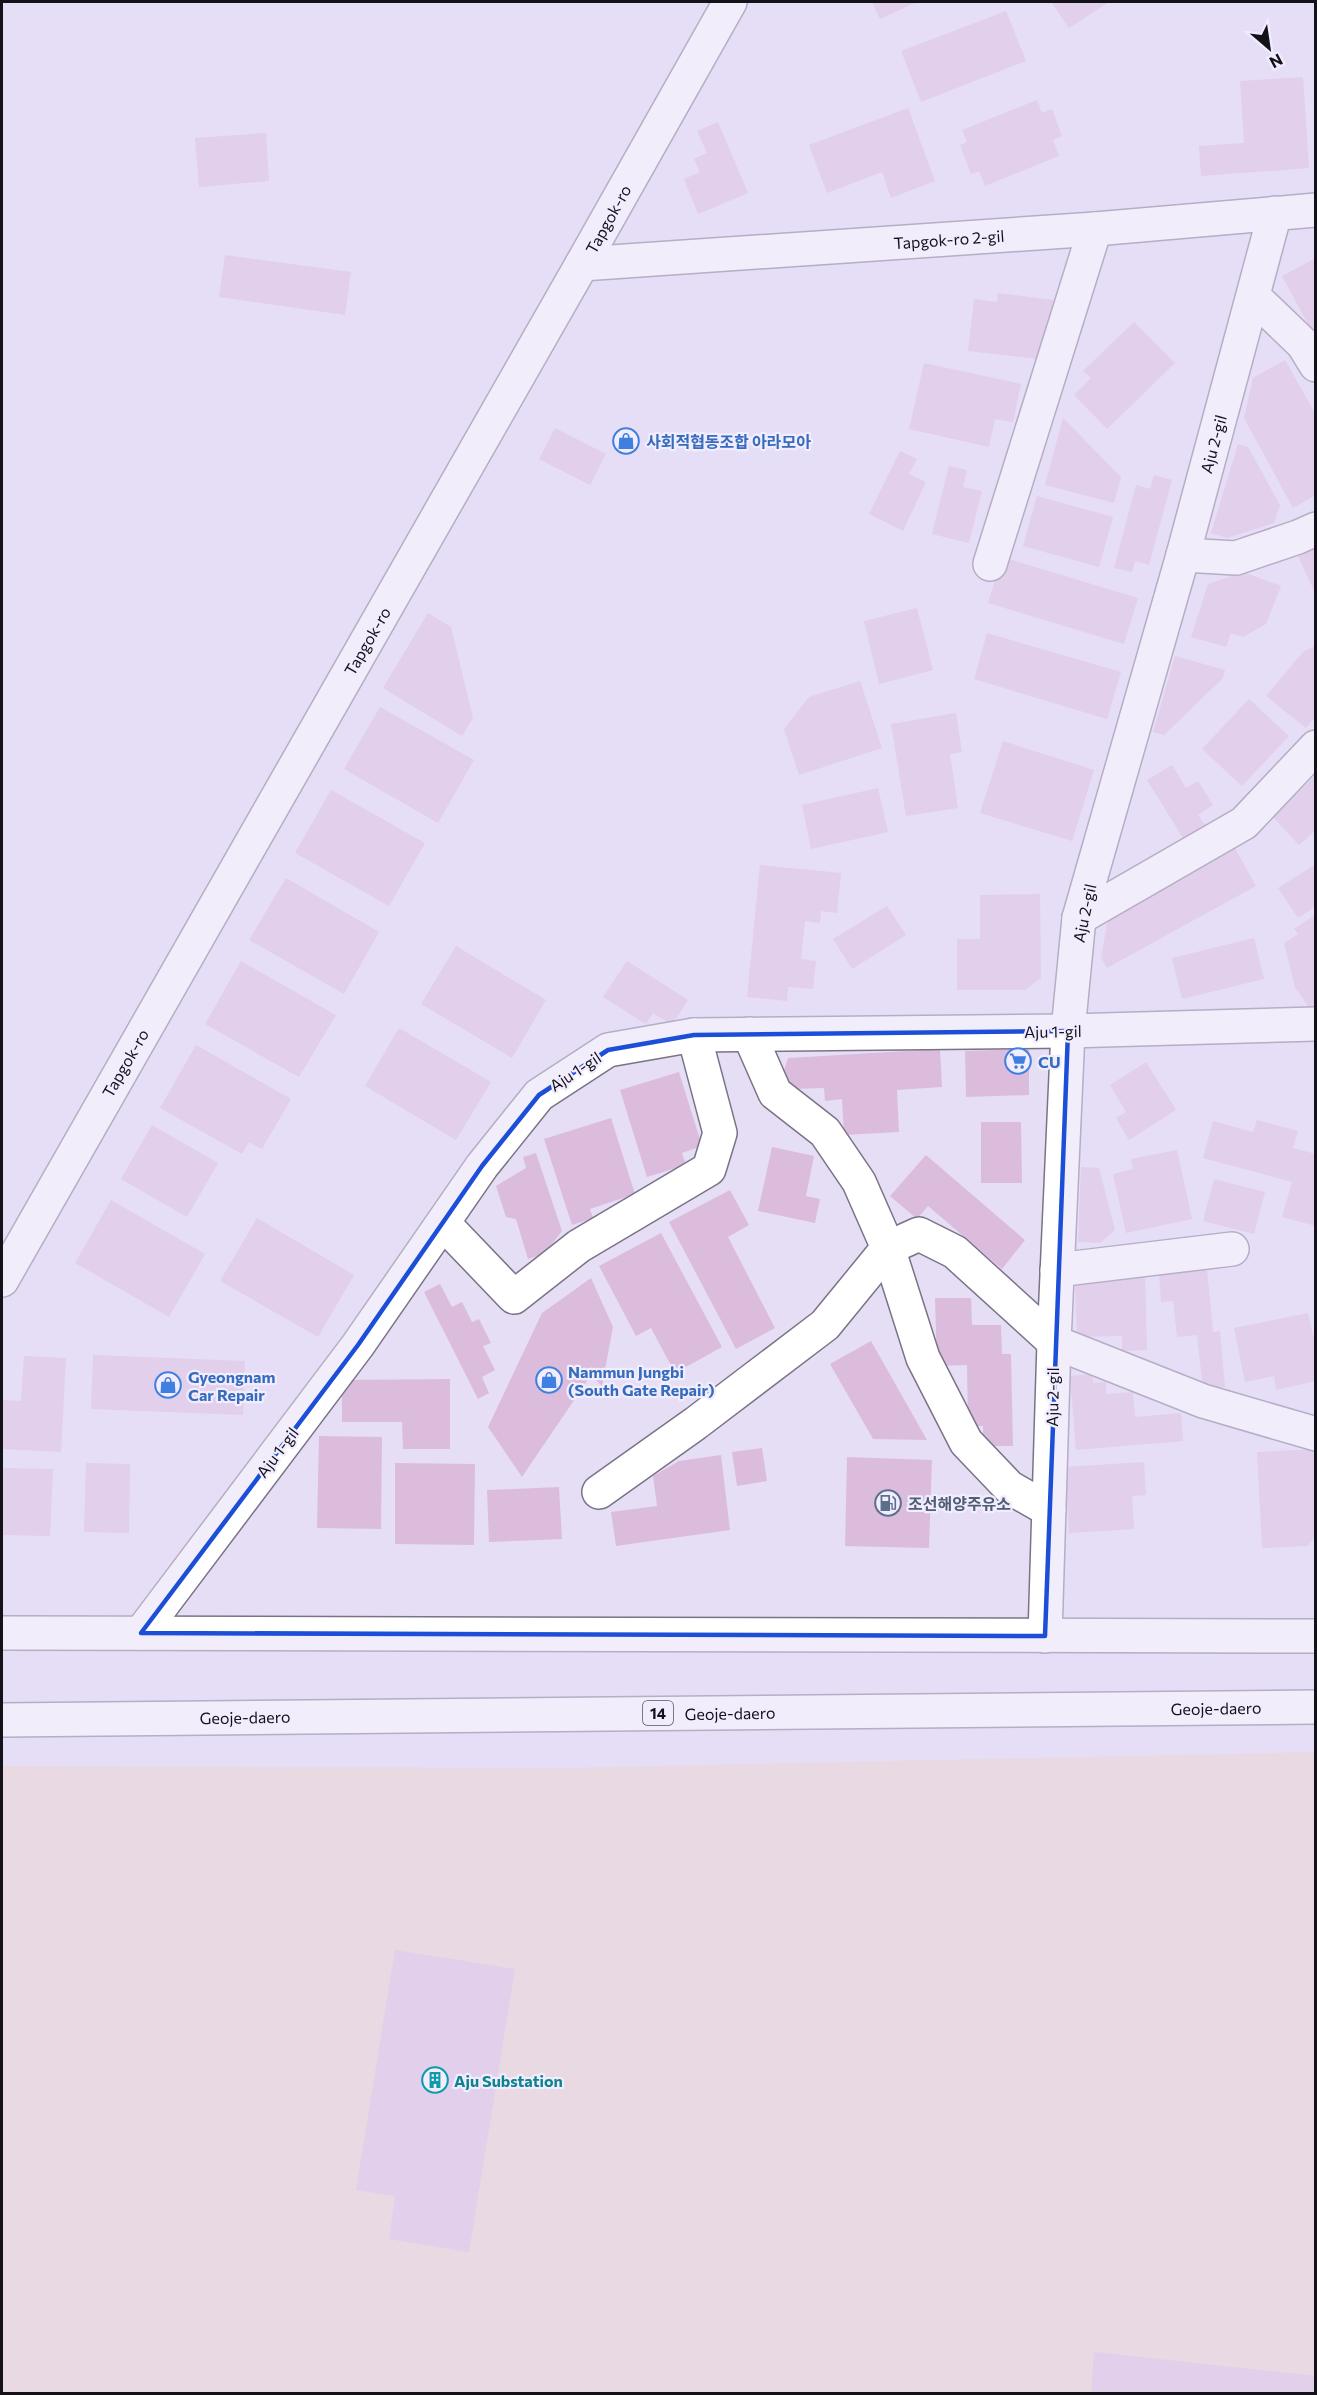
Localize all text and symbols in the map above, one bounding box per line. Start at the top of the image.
north arrow [1239,18,1299,78]
text: N [1267,50,1286,73]
street label: Tapgok-ro [581,181,635,257]
street label: Tapgok-ro 2-gil [893,226,1005,252]
street label: Aju 2-gil [1196,413,1230,475]
shop icon: 사회적협동조합 아라모아 [611,426,641,456]
place label: 사회적협동조합 아라모아 [646,432,811,451]
street label: Tapgok-ro [340,604,394,678]
street label: Aju 2-gil [1069,882,1099,944]
street label: Aju 1-gil [1024,1021,1082,1041]
street label: Tapgok-ro [98,1026,152,1100]
supermarket icon: CU [1003,1046,1033,1076]
street label: Aju 1-gil [546,1047,604,1095]
place label: CU [1038,1052,1061,1071]
place label: Nammun Jungbi (South Gate Repair) [568,1362,715,1399]
shop icon: Nammun Jungbi (South Gate Repair) [534,1365,564,1395]
place label: Gyeongnam Car Repair [188,1367,275,1404]
street label: Aju 2-gil [1042,1367,1062,1427]
shop icon: Gyeongnam Car Repair [153,1370,183,1400]
street label: Aju 1-gil [252,1423,302,1481]
fuel station icon: 조선해양주유소 [873,1488,903,1518]
place label: 조선해양주유소 [908,1494,1011,1513]
street label: Geoje-daero [1170,1698,1262,1718]
road number: 14 [643,1701,673,1725]
street label: Geoje-daero [684,1703,776,1723]
street label: Geoje-daero [199,1707,291,1727]
building icon: Aju Substation [420,2065,450,2095]
place label: Aju Substation [454,2071,563,2090]

